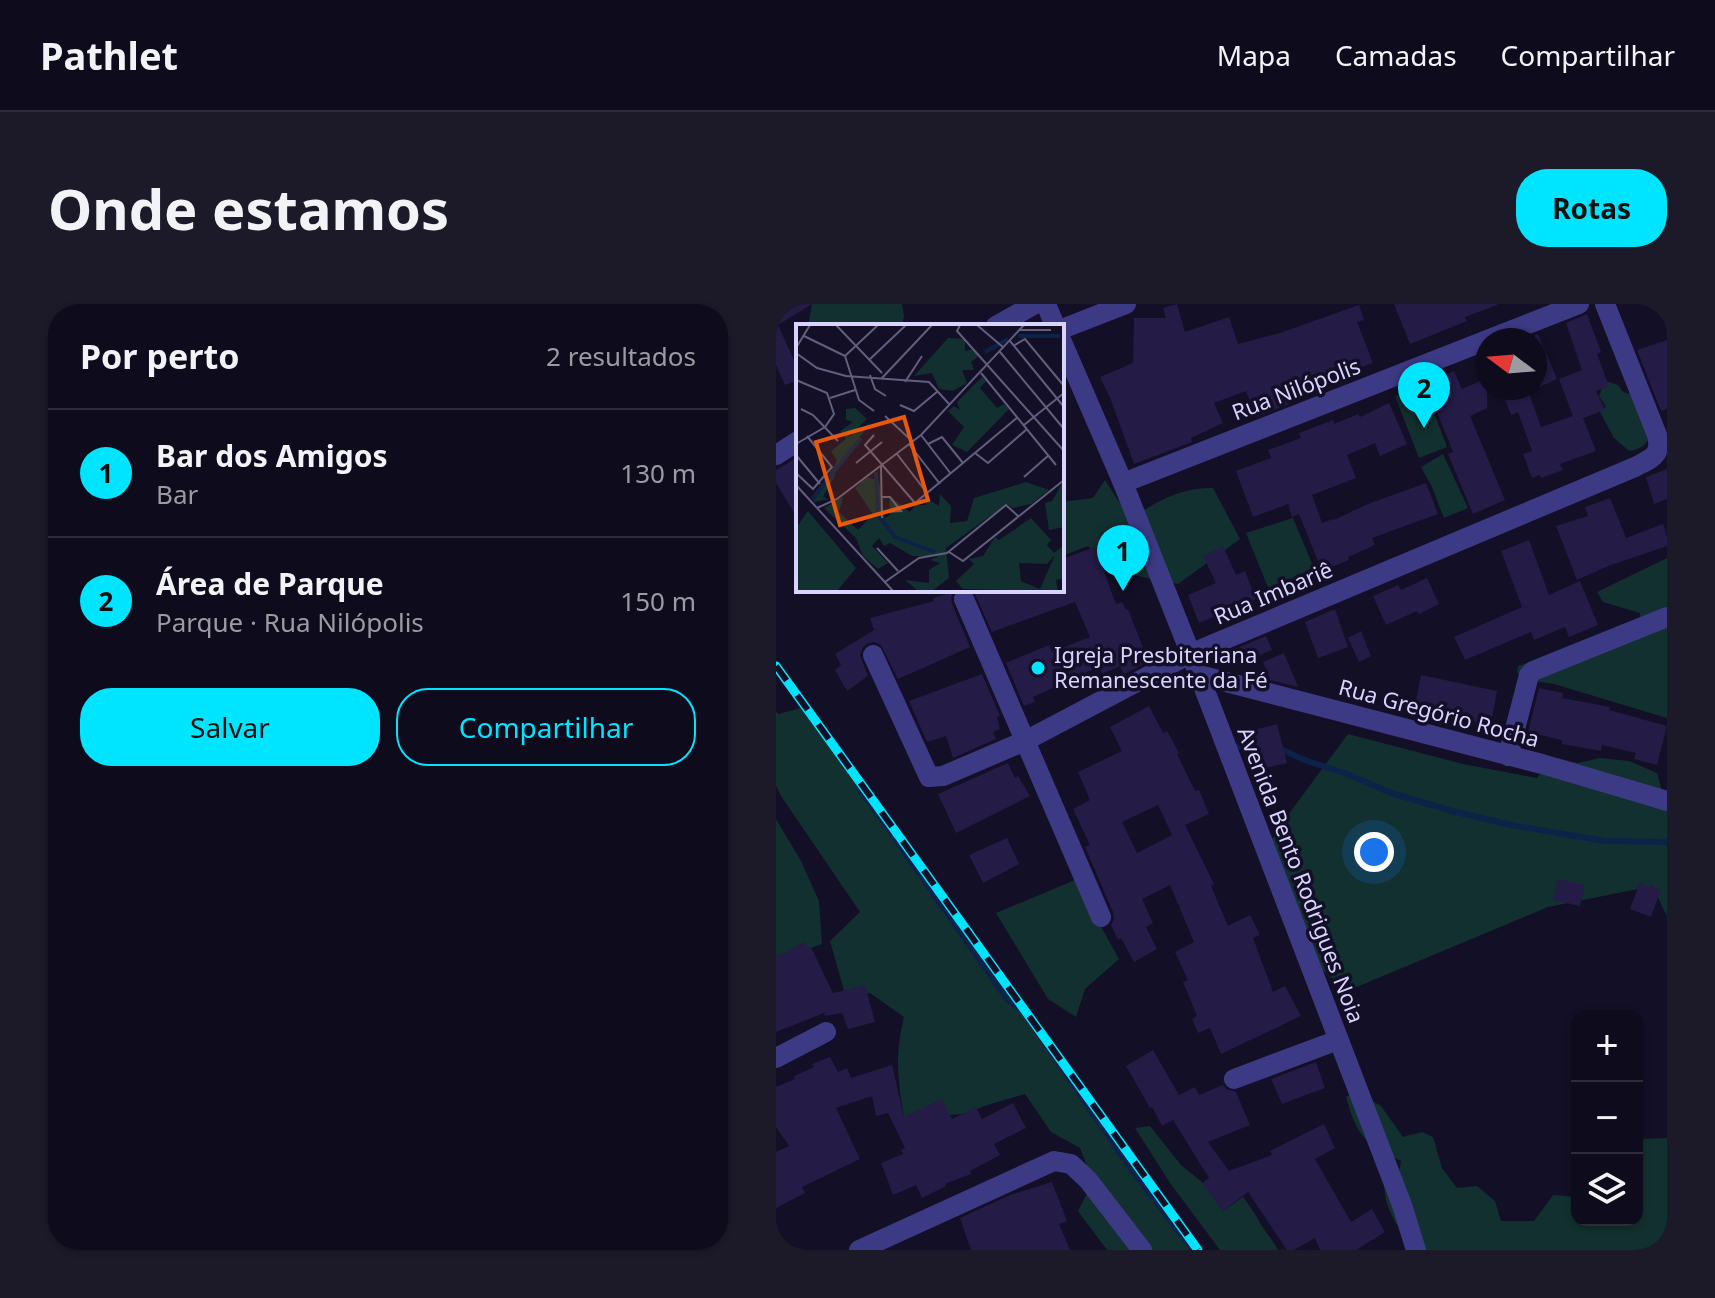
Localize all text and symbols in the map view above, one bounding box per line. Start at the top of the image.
text: Pathlet [40,29,178,81]
text: Mapa [1217,36,1291,74]
text: Camadas [1335,36,1457,74]
text: Compartilhar [1501,36,1675,74]
button: Rotas [1516,169,1667,247]
text: Onde estamos [48,170,449,246]
inset map [796,324,1064,592]
north arrow [1475,328,1547,400]
text: Por perto [80,333,239,379]
text: 2 resultados [546,338,696,374]
street label: Rua Nilópolis [1227,350,1364,426]
pin: 2 [1398,362,1450,428]
text: Bar dos Amigos [156,435,387,476]
text: 1 [99,455,113,491]
text: 130 m [620,455,696,491]
text: Bar [156,476,198,512]
pin: 1 [1097,525,1149,591]
street label: Rua Imbariê [1209,554,1337,631]
text: Área de Parque [156,563,384,604]
text: 2 [99,583,113,619]
text: 150 m [620,583,696,619]
text: Parque · Rua Nilópolis [156,604,424,640]
place label: Igreja Presbiteriana Remanescente da Fé [1054,639,1268,694]
marker: Igreja Presbiteriana Remanescente da Fé [1029,659,1047,677]
street label: Rua Gregório Rocha [1336,671,1543,753]
button: Salvar [80,688,380,766]
button: Compartilhar [396,688,696,766]
street label: Avenida Bento Rodrigues Noia [1232,722,1372,1027]
your location [1354,832,1394,872]
map controls [1571,1010,1643,1226]
button: + [1571,1010,1643,1082]
button: − [1571,1082,1643,1154]
button: layers [1571,1154,1643,1226]

